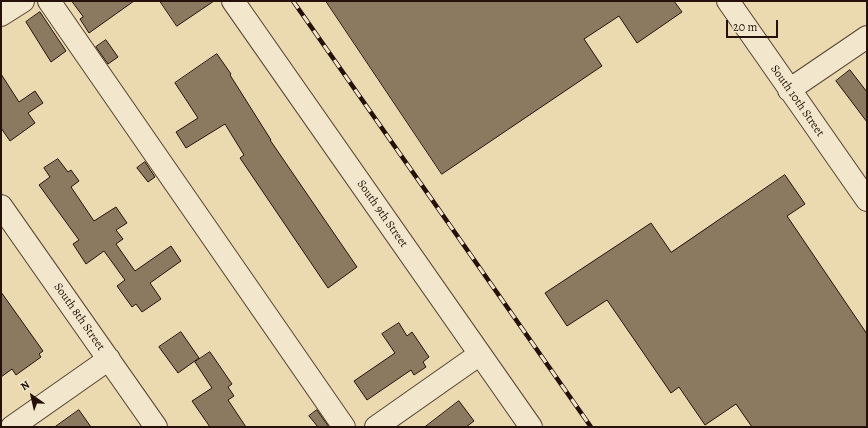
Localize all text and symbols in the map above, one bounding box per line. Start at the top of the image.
scale bar [728,12,780,38]
text: 20 m [733,19,757,35]
street label: South 10th Street [767,62,827,140]
street label: South 9th Street [353,177,411,251]
street label: South 8th Street [50,280,108,354]
north arrow [12,376,52,416]
text: N [17,377,33,394]

